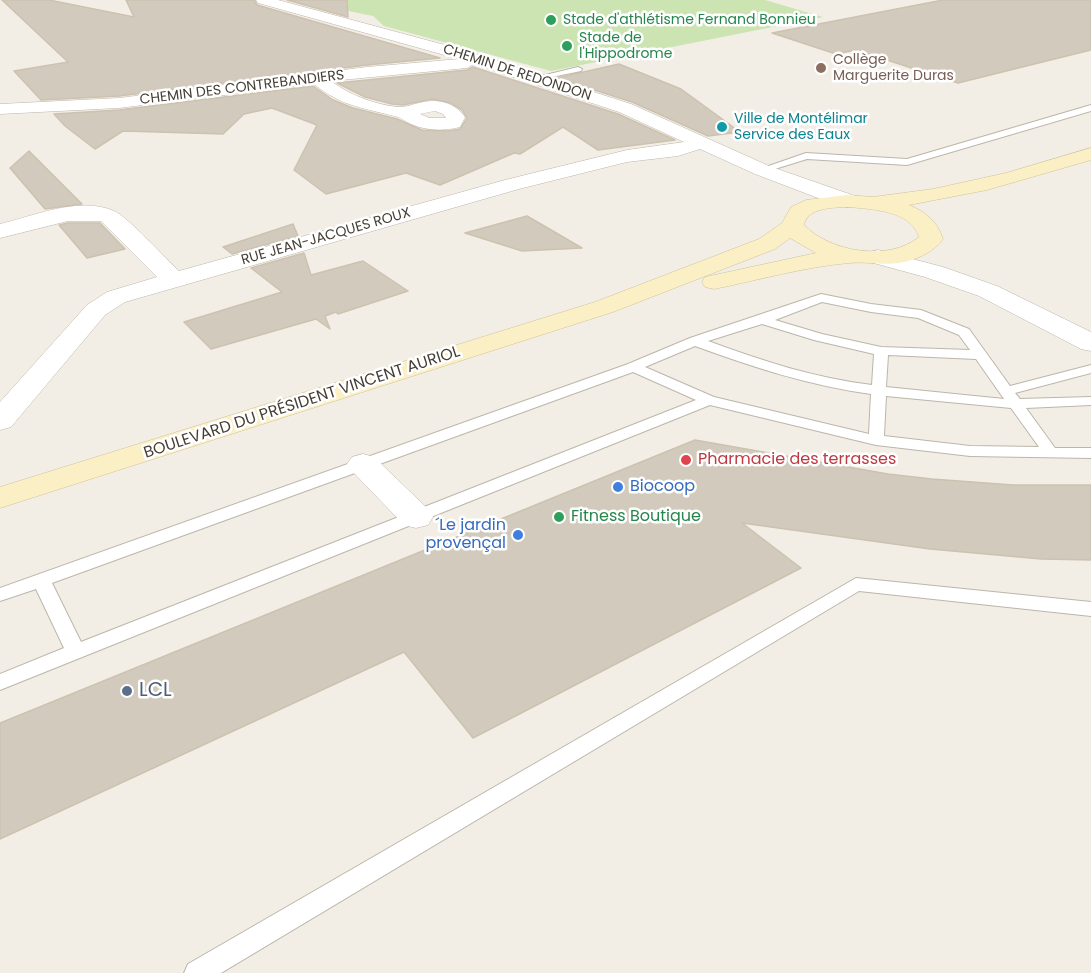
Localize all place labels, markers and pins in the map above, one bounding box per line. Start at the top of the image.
place label: Stade d'athlétisme Fernand Bonnieu [563,12,816,28]
marker: Stade d'athlétisme Fernand Bonnieu [544,13,558,27]
place label: Stade de l'Hippodrome [579,30,672,62]
marker: Stade de l'Hippodrome [560,39,574,53]
place label: Collège Marguerite Duras [833,52,954,84]
marker: Collège Marguerite Duras [814,61,828,75]
place label: Ville de Montélimar Service des Eaux [734,111,868,144]
marker: Ville de Montélimar Service des Eaux [715,120,729,134]
place label: Pharmacie des terrasses [698,450,896,470]
marker: Pharmacie des terrasses [679,453,693,467]
place label: Biocoop [630,477,695,497]
marker: Biocoop [611,480,625,494]
place label: Fitness Boutique [571,507,701,527]
marker: Fitness Boutique [552,510,566,524]
place label: ´Le jardin provençal [425,516,506,554]
marker: ´Le jardin provençal [511,528,525,542]
place label: LCL [139,679,172,703]
marker: LCL [120,684,134,698]

